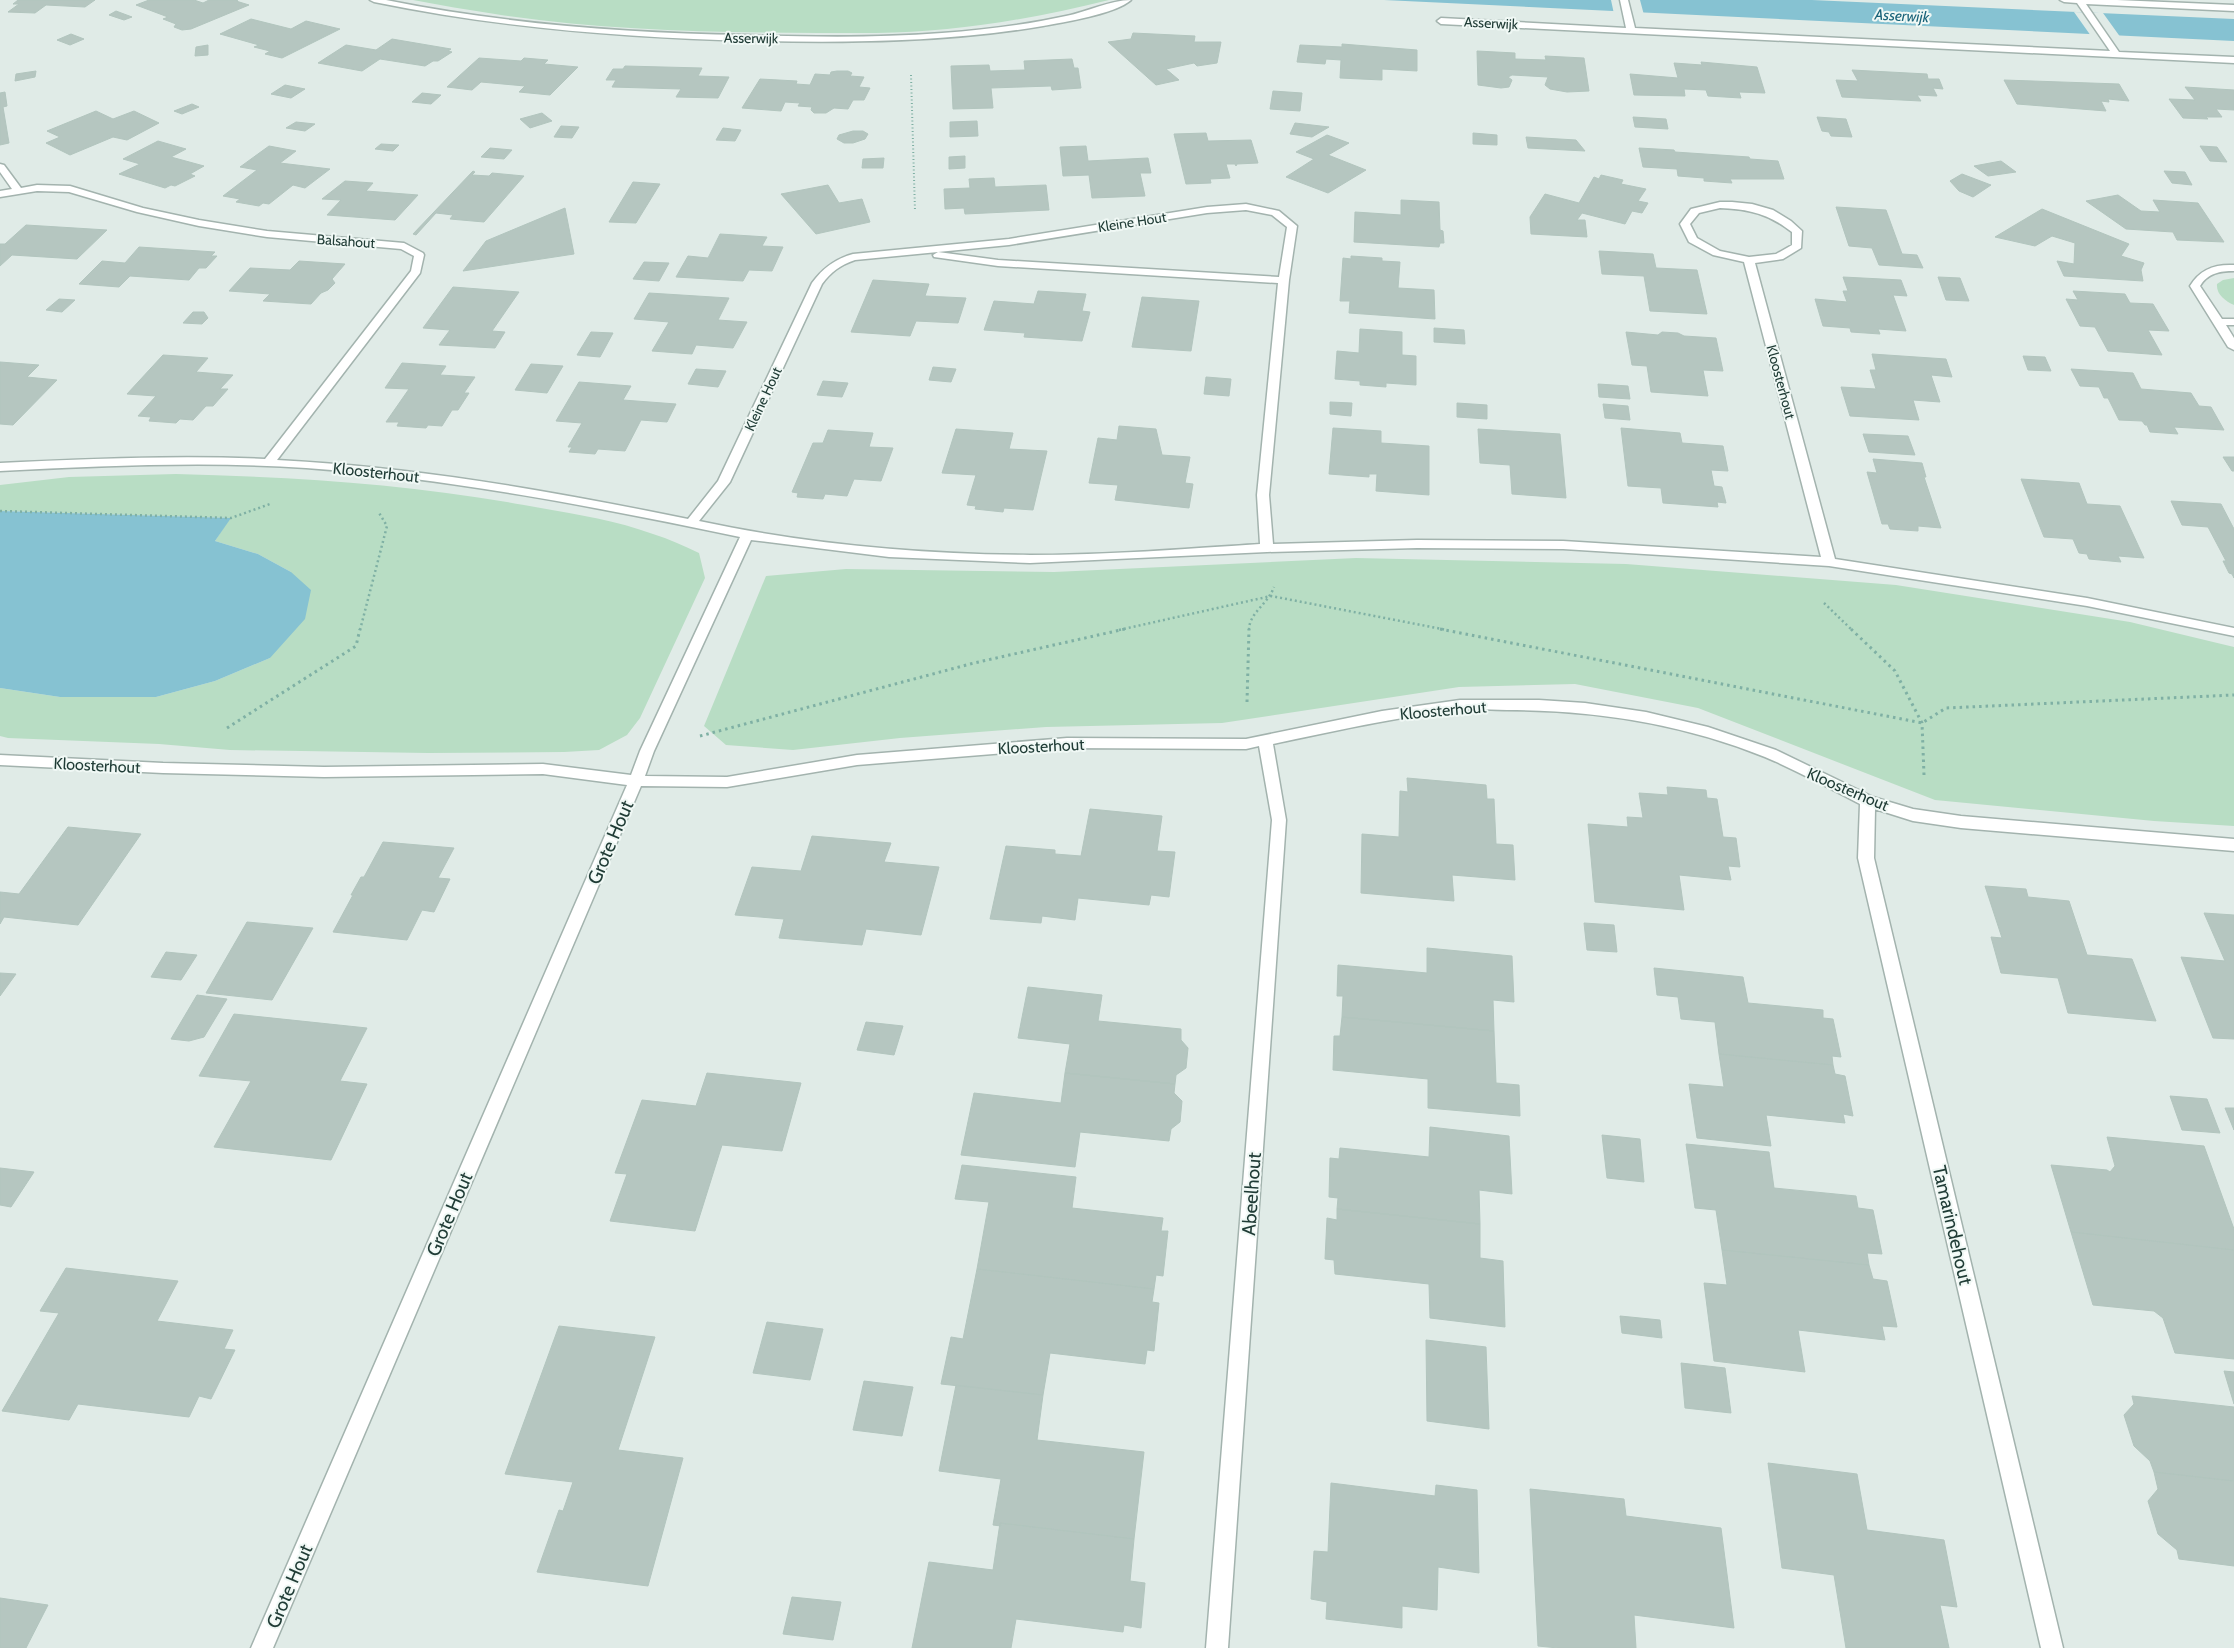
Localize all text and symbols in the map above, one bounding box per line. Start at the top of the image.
water label: Asserwijk [1873,6,1930,26]
street label: Asserwijk [1463,13,1519,33]
street label: Asserwijk [724,29,779,47]
street label: Kleine Hout [1097,208,1168,236]
street label: Balsahout [316,230,376,252]
street label: Kloosterhout [1762,343,1800,421]
street label: Kleine Hout [740,364,786,434]
street label: Kloosterhout [332,459,421,487]
street label: Kloosterhout [1399,697,1488,724]
street label: Kloosterhout [997,735,1085,758]
street label: Kloosterhout [53,754,141,777]
street label: Kloosterhout [1804,764,1892,815]
street label: Grote Hout [582,796,639,888]
street label: Abeelhout [1237,1151,1266,1236]
street label: Tamarindehout [1928,1163,1978,1288]
street label: Grote Hout [421,1168,478,1260]
street label: Grote Hout [261,1540,318,1632]

